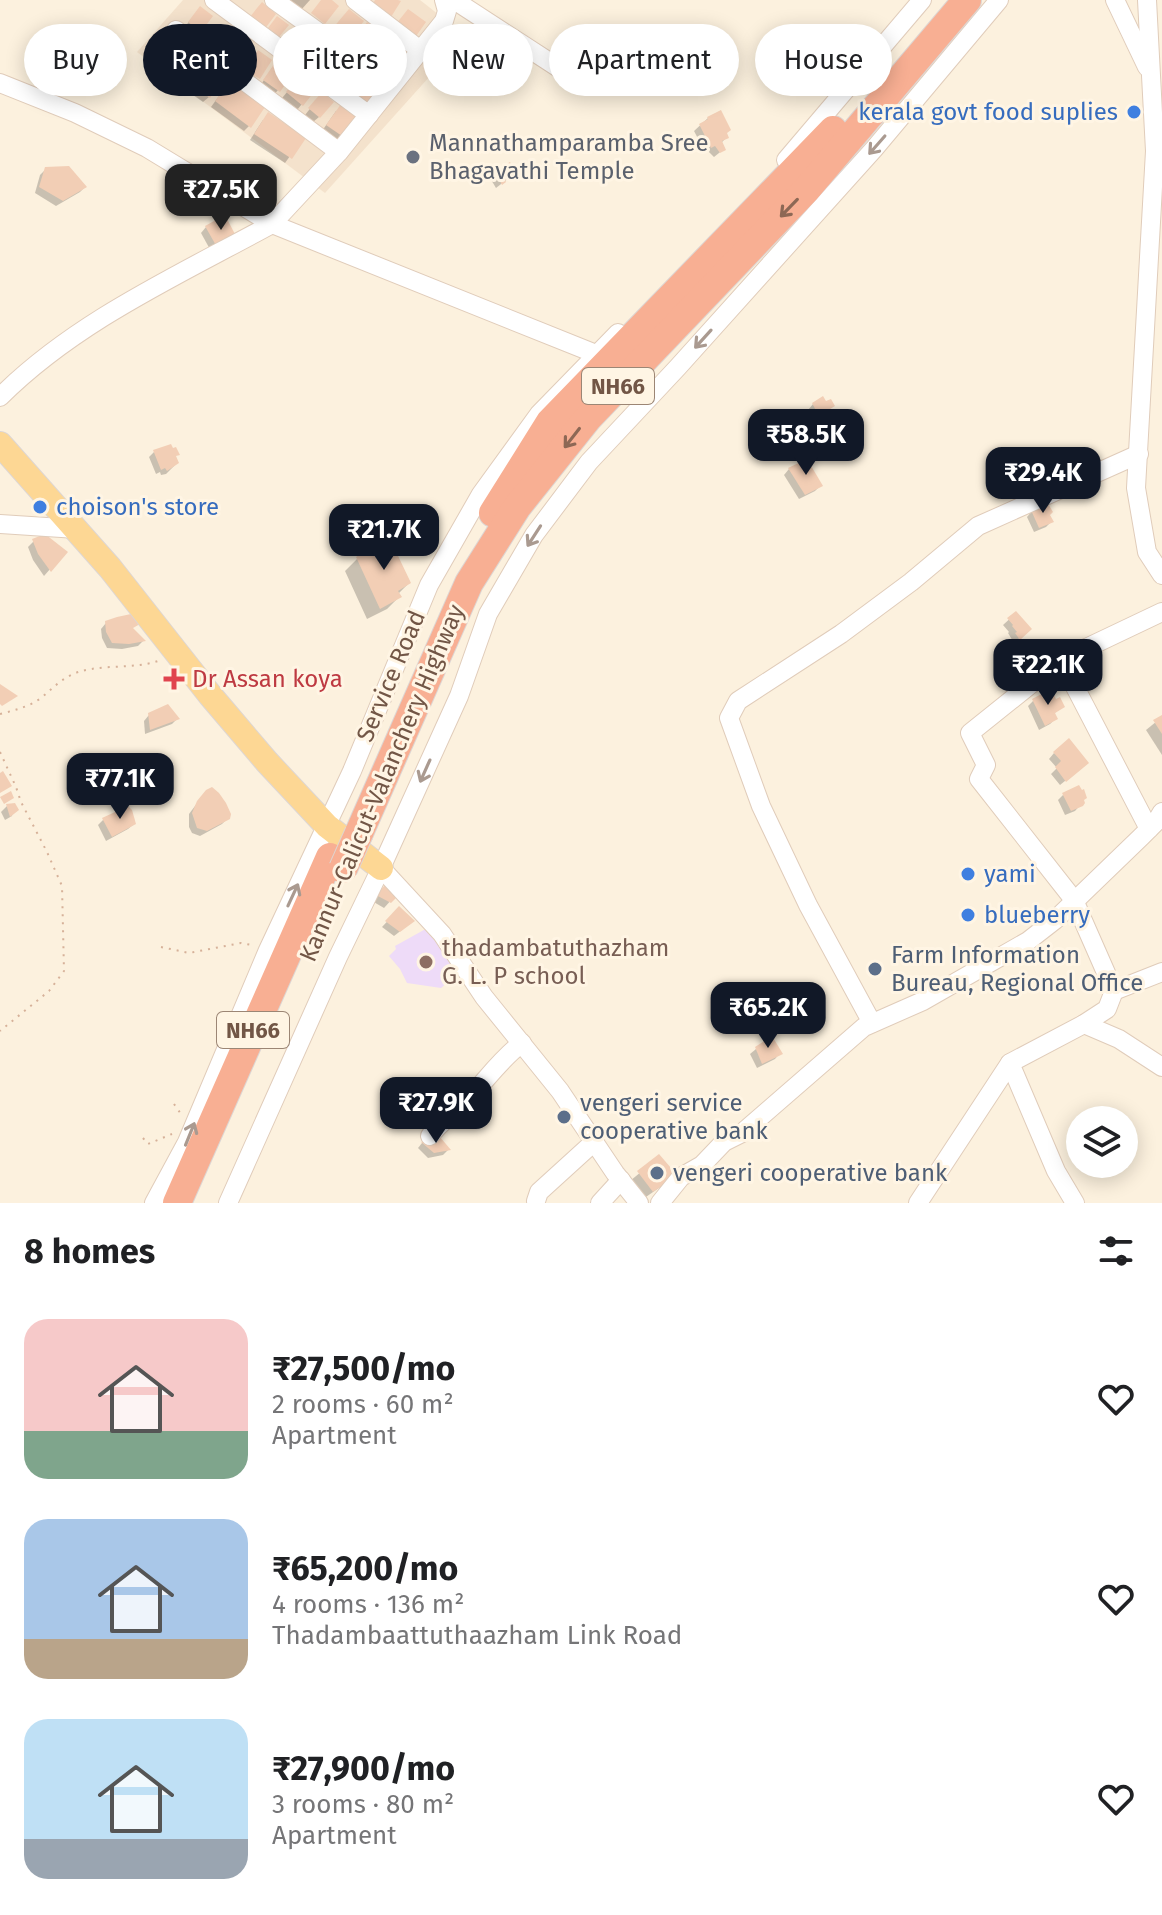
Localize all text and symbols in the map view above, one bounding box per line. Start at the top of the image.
chip: Buy [24,24,127,96]
chip: Rent [143,24,257,96]
chip: Filters [273,24,407,96]
chip: New [423,24,533,96]
chip: Apartment [549,24,739,96]
chip: House [755,24,892,96]
place label: kerala govt food suplies [858,98,1118,126]
marker: kerala govt food suplies [1125,103,1143,121]
place label: Mannathamparamba Sree Bhagavathi Temple [429,129,709,185]
one-way arrow [868,135,886,155]
marker: Mannathamparamba Sree Bhagavathi Temple [404,148,422,166]
pin: ₹27.5K [156,164,286,232]
text: ₹27.5K [183,174,259,205]
one-way arrow [779,198,798,218]
one-way arrow [695,328,713,348]
road number: NH66 [582,368,654,404]
pin: ₹58.5K [741,409,871,477]
text: ₹58.5K [766,419,846,450]
one-way arrow [564,427,581,448]
pin: ₹29.4K [978,447,1108,515]
text: ₹29.4K [1004,457,1082,488]
place label: choison's store [56,493,219,521]
marker: choison's store [31,498,49,516]
pin: ₹21.7K [319,504,449,572]
text: ₹21.7K [347,514,421,545]
one-way arrow [526,524,542,546]
street label: Kannur-Calicut-Valanchery Highway [294,600,470,966]
street label: Service Road [351,606,431,746]
pin: ₹22.1K [983,639,1113,707]
text: ₹22.1K [1011,649,1085,680]
place label: Dr Assan koya [192,665,343,693]
marker: Dr Assan koya [163,668,185,690]
pin: ₹77.1K [55,753,185,821]
one-way arrow [417,759,432,783]
text: ₹77.1K [85,763,155,794]
place label: yami [984,860,1036,888]
marker: yami [959,865,977,883]
one-way arrow [286,883,301,907]
place label: blueberry [984,901,1090,929]
marker: blueberry [959,906,977,924]
place label: thadambatuthazham G. L. P school [442,934,669,990]
place label: Farm Information Bureau, Regional Office [891,941,1143,997]
marker: thadambatuthazham G. L. P school [417,953,435,971]
marker: Farm Information Bureau, Regional Office [866,960,884,978]
pin: ₹65.2K [703,982,833,1050]
text: ₹65.2K [729,992,807,1023]
road number: NH66 [217,1012,289,1048]
pin: ₹27.9K [371,1077,501,1145]
text: ₹27.9K [398,1087,474,1118]
place label: vengeri service cooperative bank [580,1089,769,1145]
map controls [1066,1106,1138,1178]
button: layers [1066,1106,1138,1178]
marker: vengeri service cooperative bank [555,1108,573,1126]
one-way arrow [184,1122,198,1147]
place label: vengeri cooperative bank [673,1159,948,1187]
marker: vengeri cooperative bank [648,1164,666,1182]
icon: filters [1094,1229,1138,1273]
text: 8 homes [24,1231,155,1272]
text: ₹27,500/mo [272,1348,455,1389]
icon: home [88,1351,184,1447]
icon: heart [1094,1377,1138,1421]
text: 2 rooms · 60 m² [272,1389,454,1420]
text: Apartment [272,1420,397,1451]
text: ₹65,200/mo [272,1548,458,1589]
icon: home [88,1551,184,1647]
icon: heart [1094,1577,1138,1621]
text: 4 rooms · 136 m² [272,1589,464,1620]
text: Thadambaattuthaazham Link Road [272,1620,682,1651]
text: ₹27,900/mo [272,1748,455,1789]
icon: home [88,1751,184,1847]
icon: heart [1094,1777,1138,1821]
text: 3 rooms · 80 m² [272,1789,454,1820]
text: Apartment [272,1820,397,1851]

